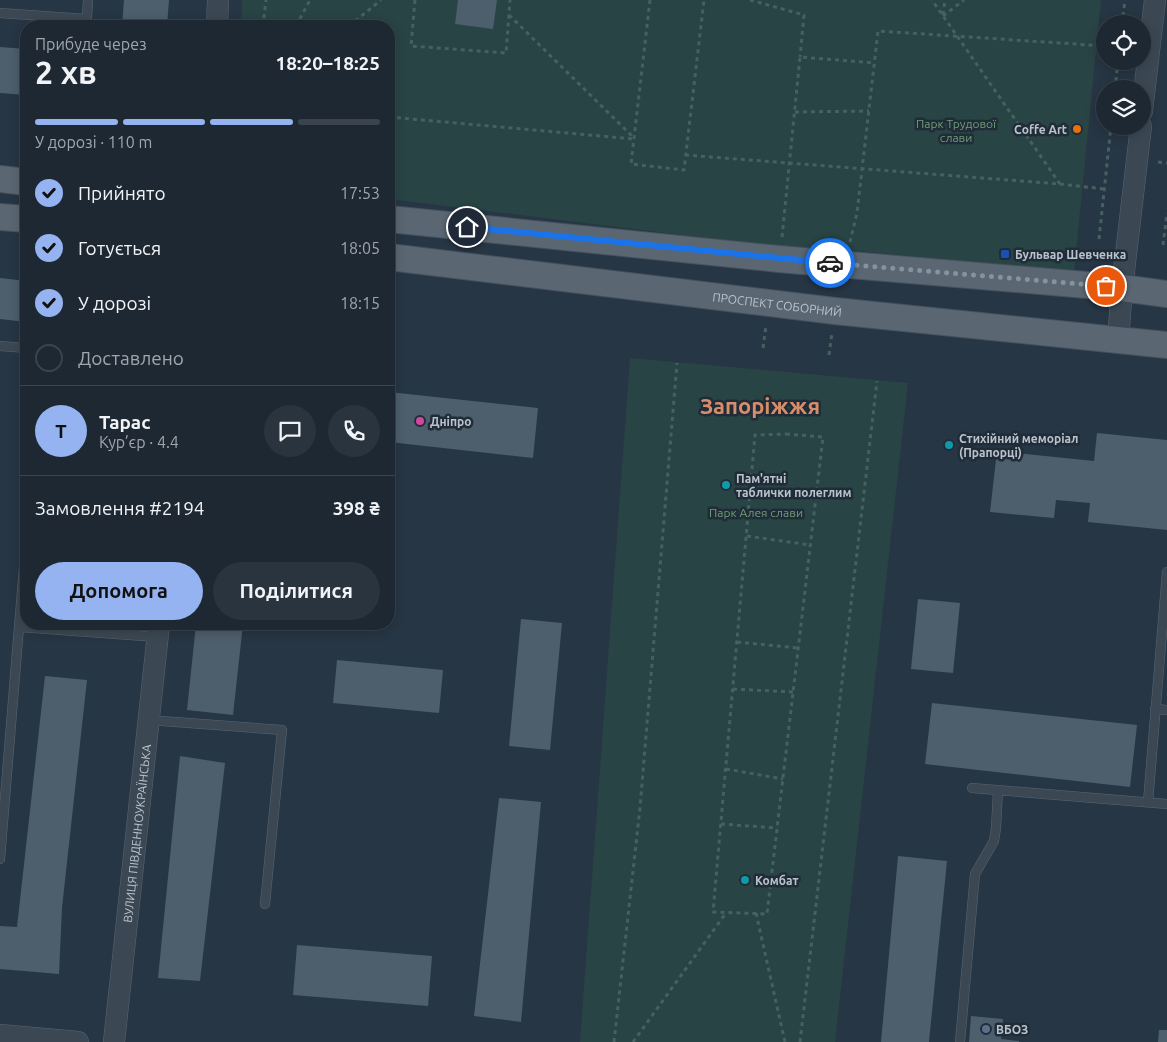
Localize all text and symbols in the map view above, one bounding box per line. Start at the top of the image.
map controls [1096,15,1151,135]
button: locate [1096,15,1151,70]
text: Прибуде через [35,35,147,53]
text: 18:20–18:25 [275,52,380,74]
text: 2 хв [35,54,97,90]
button: layers [1096,80,1151,135]
park label: Парк Трудової слави [916,117,997,144]
place label: Coffe Art [1014,123,1067,136]
marker: Coffe Art [1071,123,1083,135]
text: У дорозі · 110 m [35,133,152,151]
icon: check [35,179,63,207]
text: Прийнято [78,182,166,204]
text: 17:53 [340,184,380,202]
pin [446,206,488,248]
icon: home [453,213,481,241]
icon: check [35,234,63,262]
text: Готується [78,237,161,259]
courier [805,238,855,288]
text: 18:05 [340,239,380,257]
marker: Бульвар Шевченка [999,248,1011,260]
place label: Бульвар Шевченка [1015,248,1126,261]
icon: car [816,249,844,277]
pin [1085,265,1127,307]
icon: bag [1092,272,1120,300]
icon: check [35,289,63,317]
street label: ПРОСПЕКТ СОБОРНИЙ [712,290,842,318]
text: У дорозі [78,292,151,314]
text: 18:15 [340,294,380,312]
text: Доставлено [78,347,184,369]
district label: Запоріжжя [700,393,820,418]
button: chat [264,405,316,457]
button: phone [328,405,380,457]
text: Тарас [99,411,151,433]
marker: Дніпро [414,415,426,427]
place label: Дніпро [430,415,471,428]
text: Т [55,420,67,442]
place label: Стихійний меморіал (Прапорці) [959,432,1078,460]
text: Кур’єр · 4.4 [99,433,179,451]
marker: Стихійний меморіал (Прапорці) [943,439,955,451]
place label: Пам'ятні таблички полеглим [736,472,851,499]
marker: Пам'ятні таблички полеглим [720,479,732,491]
text: Замовлення #2194 [35,497,205,519]
text: 398 ₴ [333,497,380,519]
park label: Парк Алея слави [709,506,803,519]
button: Допомога [35,562,203,620]
button: Поділитися [213,562,380,620]
street label: ВУЛИЦЯ ПІВДЕННОУКРАЇНСЬКА [120,743,153,923]
marker: Комбат [739,874,751,886]
place label: Комбат [755,874,799,887]
marker: ВБОЗ [980,1023,992,1035]
place label: ВБОЗ [996,1023,1028,1036]

